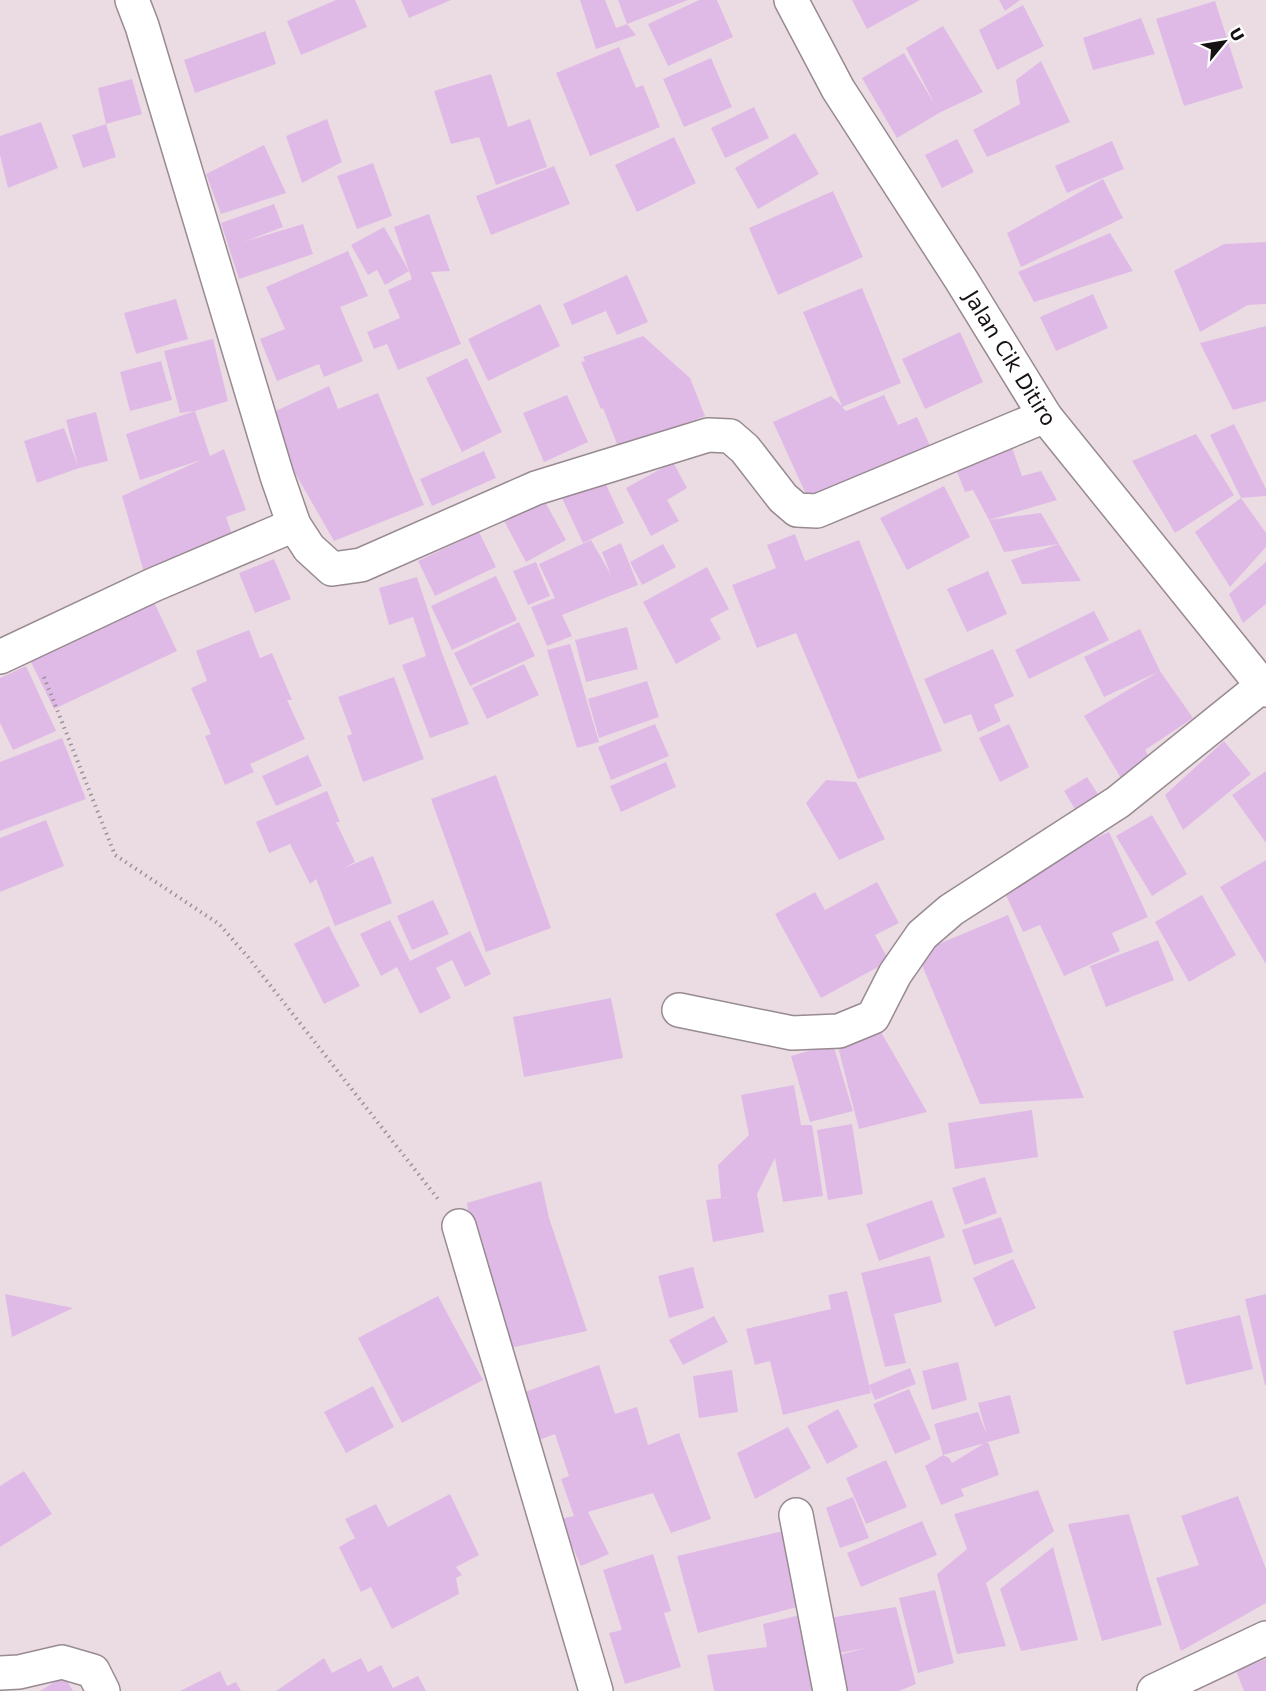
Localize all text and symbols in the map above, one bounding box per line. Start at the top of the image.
north arrow [1194,12,1254,72]
text: U [1225,24,1248,45]
street label: Jalan Cik Ditiro [958,285,1060,431]

